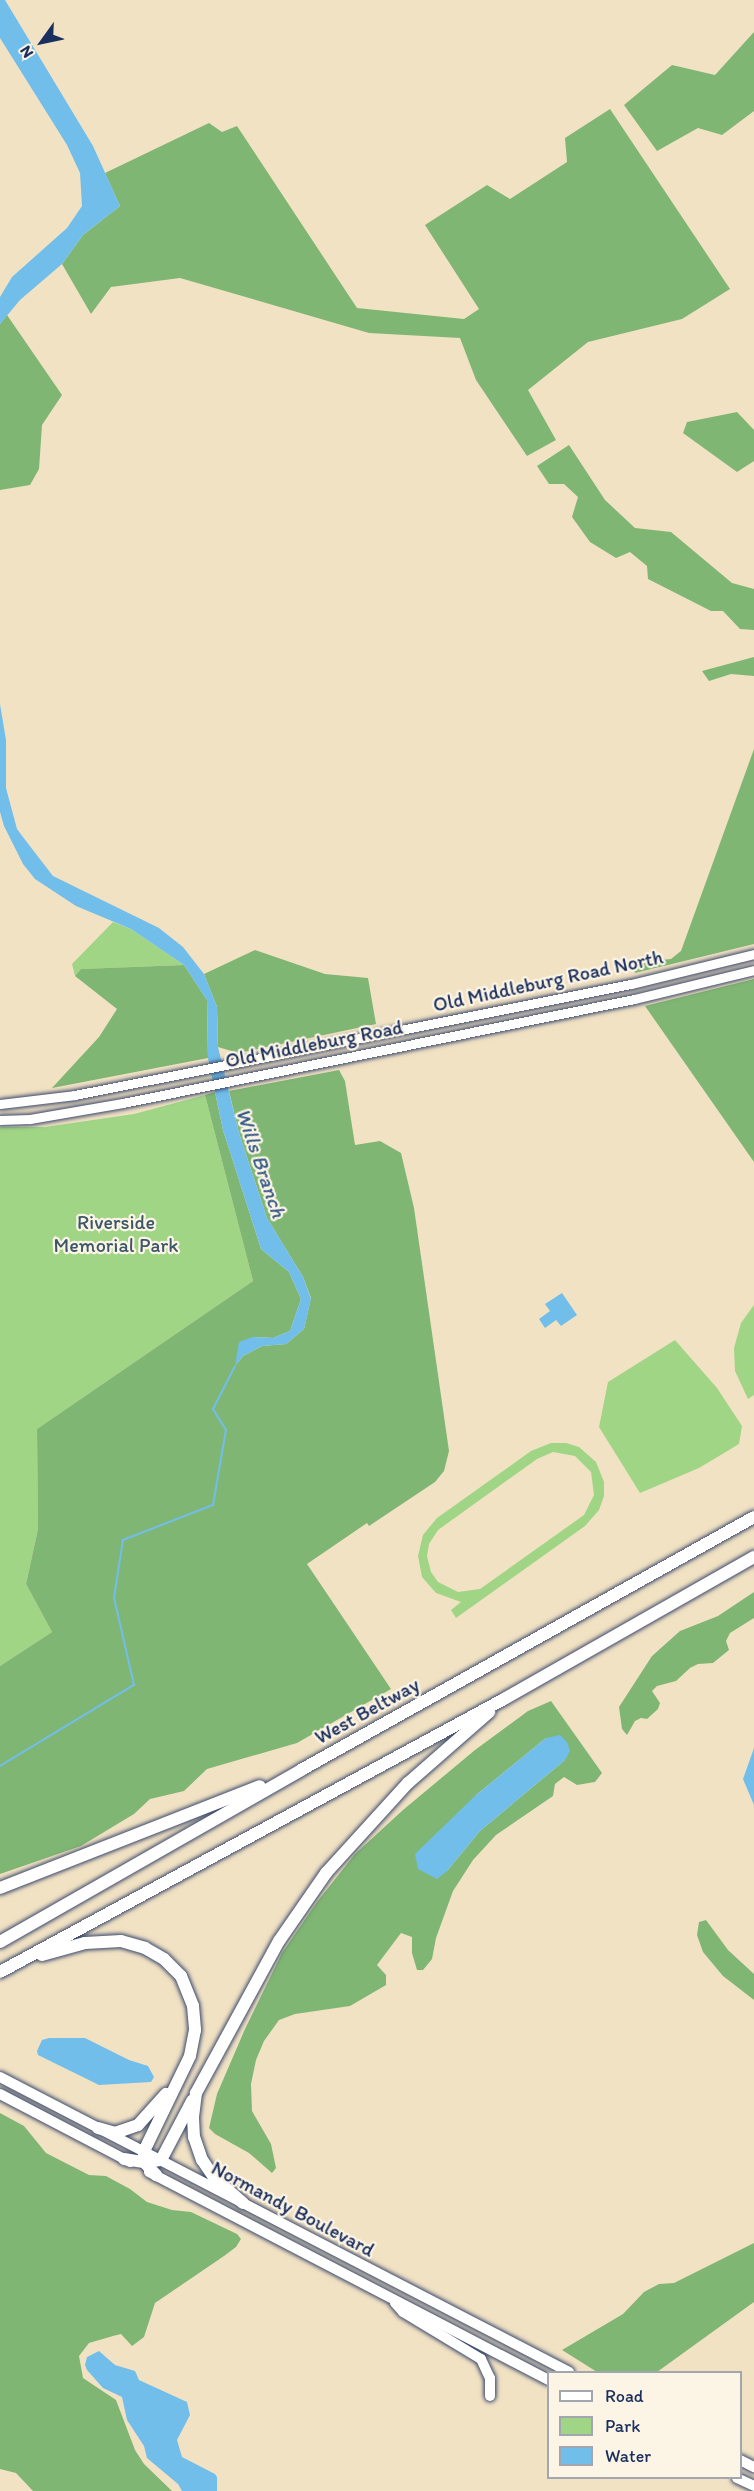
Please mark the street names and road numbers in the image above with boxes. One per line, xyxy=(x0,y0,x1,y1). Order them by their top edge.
street label: Old Middleburg Road North xyxy=(431,945,665,1017)
street label: Old Middleburg Road xyxy=(223,1015,405,1073)
street label: West Beltway xyxy=(311,1673,423,1749)
street label: Normandy Boulevard xyxy=(207,2156,379,2262)

